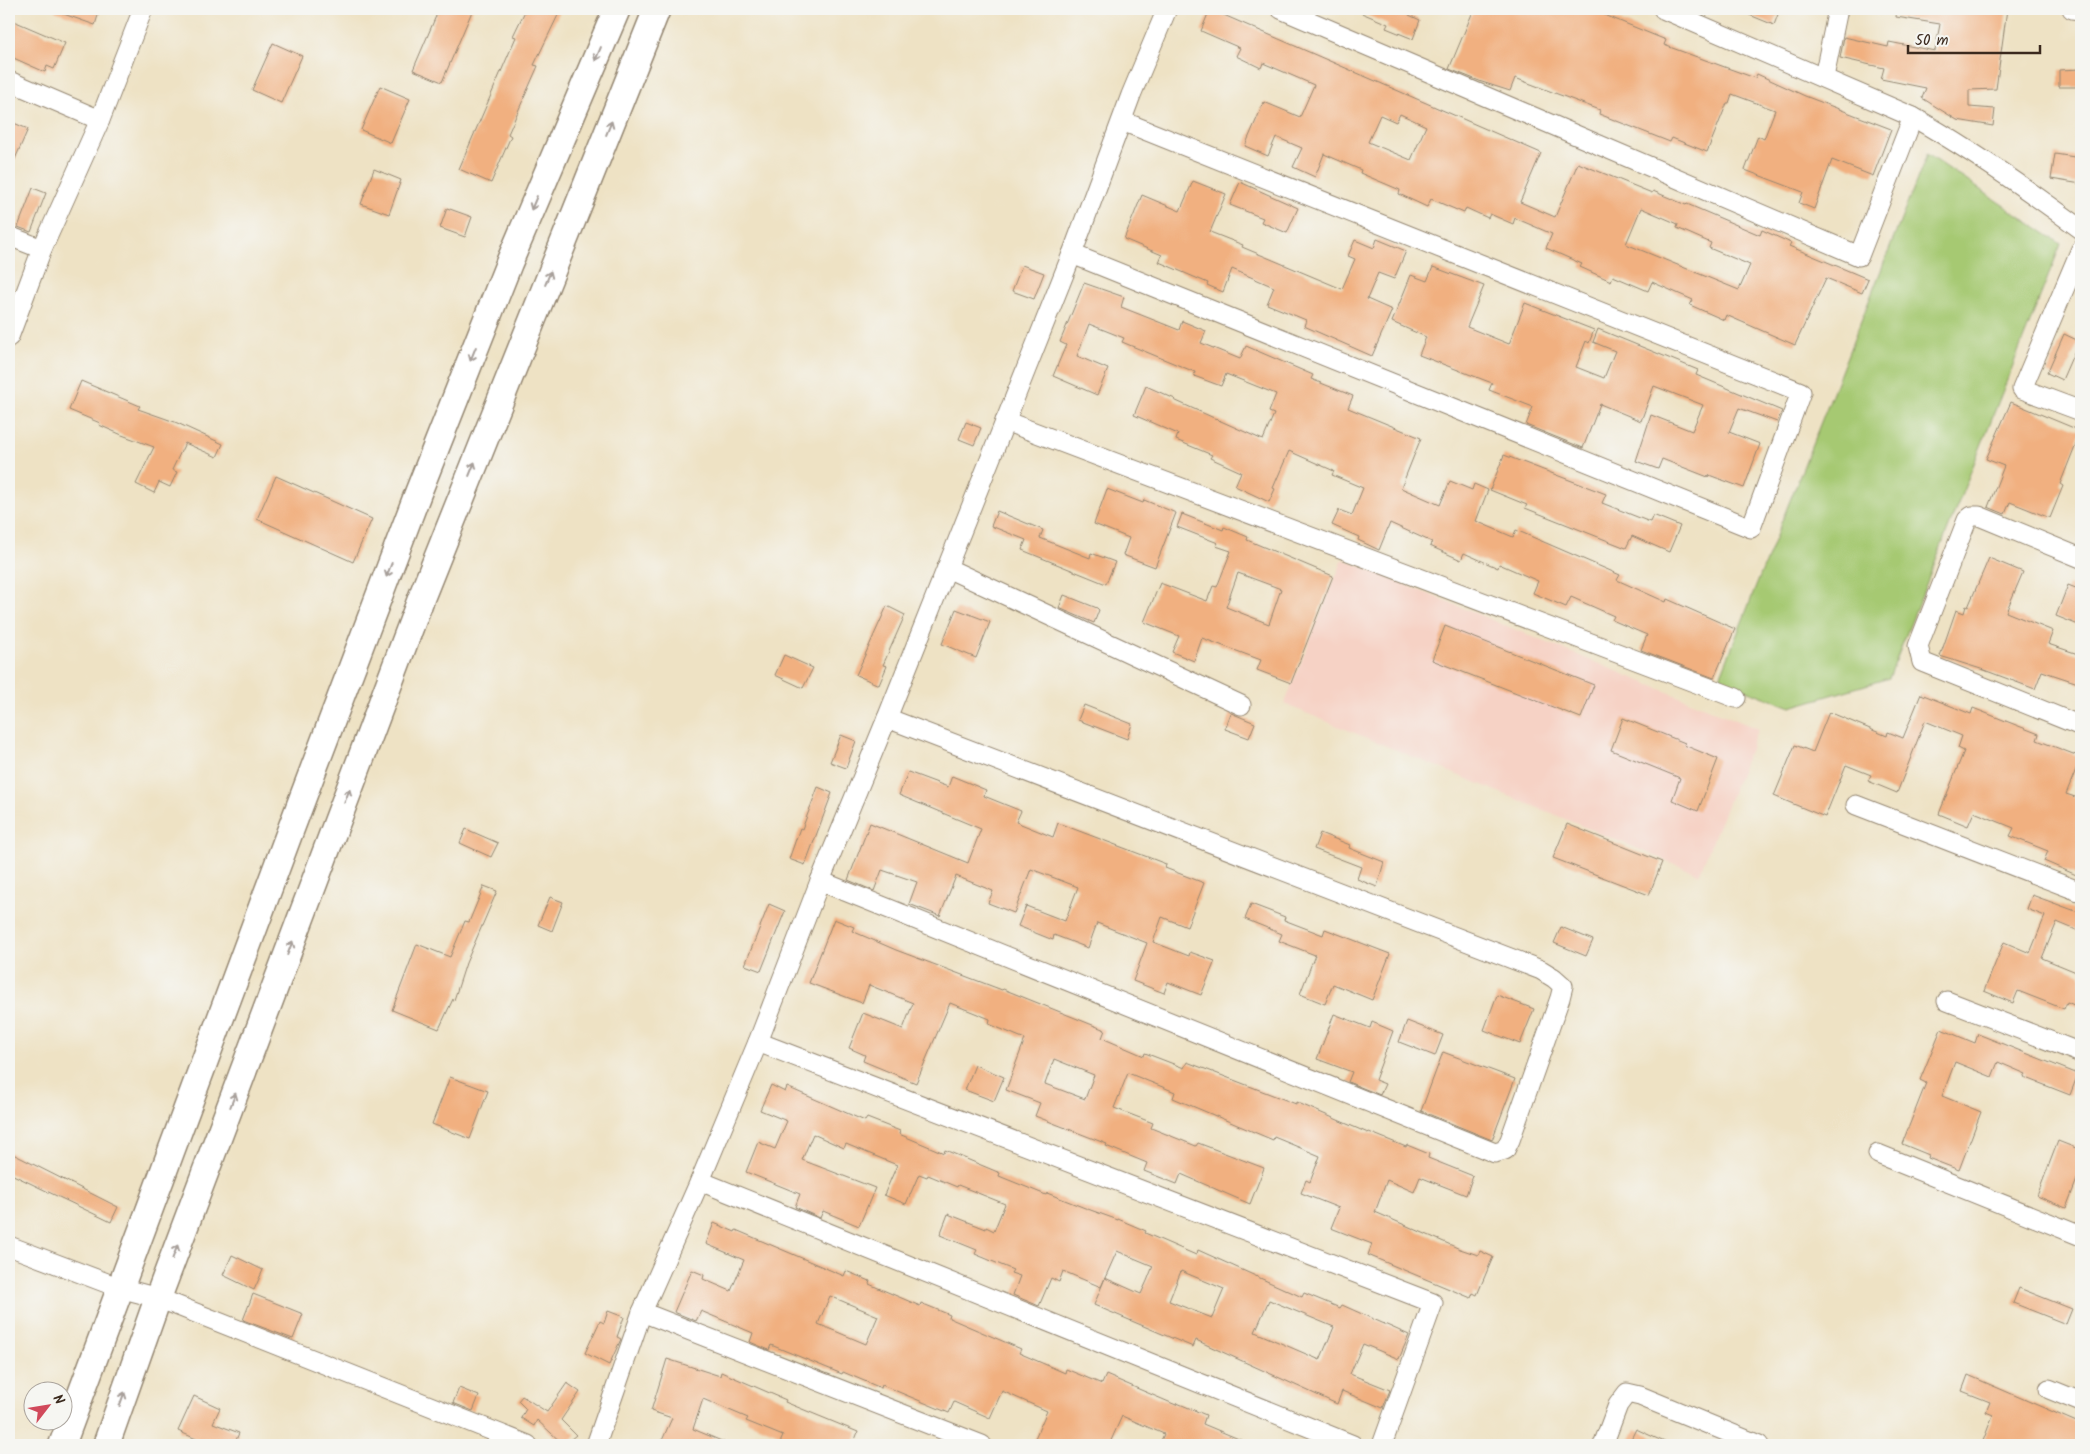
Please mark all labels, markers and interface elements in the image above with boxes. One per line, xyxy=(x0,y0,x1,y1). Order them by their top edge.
scale bar xyxy=(1908,22,2040,54)
text: 50 m xyxy=(1915,29,1949,53)
one-way arrow xyxy=(592,46,602,61)
one-way arrow xyxy=(605,121,614,136)
one-way arrow xyxy=(529,195,539,210)
one-way arrow xyxy=(544,271,553,286)
one-way arrow xyxy=(468,346,477,361)
one-way arrow xyxy=(468,462,477,477)
one-way arrow xyxy=(384,562,393,578)
one-way arrow xyxy=(343,789,352,804)
one-way arrow xyxy=(286,941,295,956)
one-way arrow xyxy=(228,1093,238,1108)
one-way arrow xyxy=(171,1245,181,1260)
north arrow xyxy=(22,1382,72,1432)
text: N xyxy=(47,1390,70,1409)
one-way arrow xyxy=(118,1392,127,1408)

